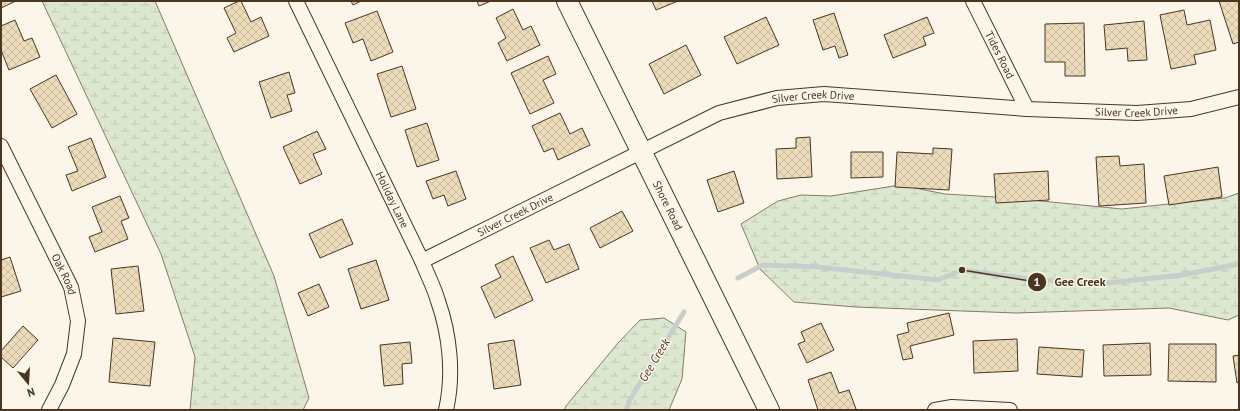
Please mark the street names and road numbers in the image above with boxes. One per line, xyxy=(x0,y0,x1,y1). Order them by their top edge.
street label: Tides Road xyxy=(982,29,1018,81)
street label: Silver Creek Drive xyxy=(770,87,855,106)
street label: Silver Creek Drive xyxy=(1095,103,1179,120)
street label: Holiday Lane xyxy=(373,169,412,231)
street label: Shore Road xyxy=(650,178,686,233)
street label: Silver Creek Drive xyxy=(475,190,556,239)
street label: Oak Road xyxy=(48,251,79,296)

